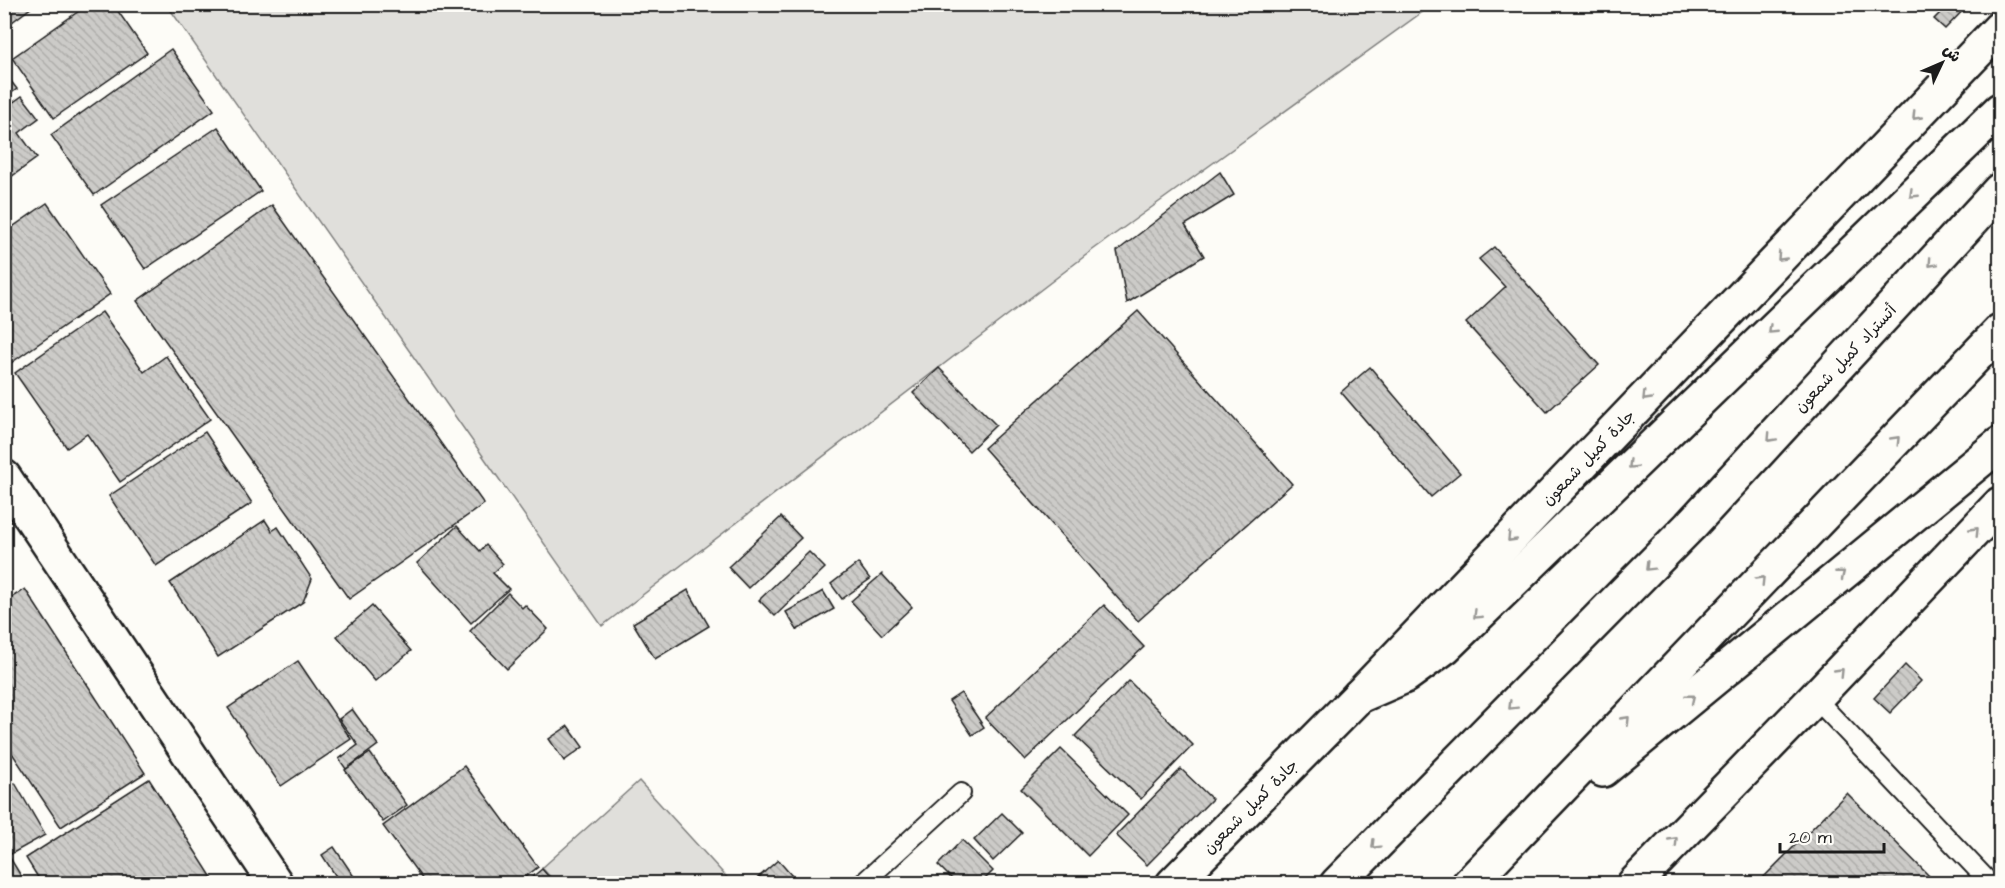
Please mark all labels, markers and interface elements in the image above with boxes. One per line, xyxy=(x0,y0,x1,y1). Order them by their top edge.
north arrow xyxy=(1912,33,1972,93)
text: ش xyxy=(1938,39,1966,67)
one-way arrow xyxy=(1913,109,1924,120)
one-way arrow xyxy=(1909,187,1920,198)
one-way arrow xyxy=(1778,249,1789,260)
one-way arrow xyxy=(1928,257,1939,267)
street label: أتستراد كميل شمعون xyxy=(1790,300,1902,418)
one-way arrow xyxy=(1769,322,1780,333)
one-way arrow xyxy=(1642,391,1653,401)
street label: جادة كميل شمعون xyxy=(1537,405,1640,511)
one-way arrow xyxy=(1767,431,1778,441)
one-way arrow xyxy=(1889,436,1900,447)
one-way arrow xyxy=(1629,458,1640,469)
one-way arrow xyxy=(1968,528,1979,538)
one-way arrow xyxy=(1507,531,1518,541)
one-way arrow xyxy=(1645,561,1656,571)
one-way arrow xyxy=(1834,571,1845,582)
one-way arrow xyxy=(1754,577,1765,587)
one-way arrow xyxy=(1474,608,1485,619)
one-way arrow xyxy=(1833,669,1844,679)
one-way arrow xyxy=(1684,694,1695,705)
one-way arrow xyxy=(1508,699,1519,709)
one-way arrow xyxy=(1619,717,1630,727)
street label: جادة كميل شمعون xyxy=(1199,755,1303,859)
scale bar xyxy=(1780,816,1884,854)
text: 20 m xyxy=(1789,825,1832,850)
one-way arrow xyxy=(1371,838,1382,848)
one-way arrow xyxy=(1667,838,1678,848)

